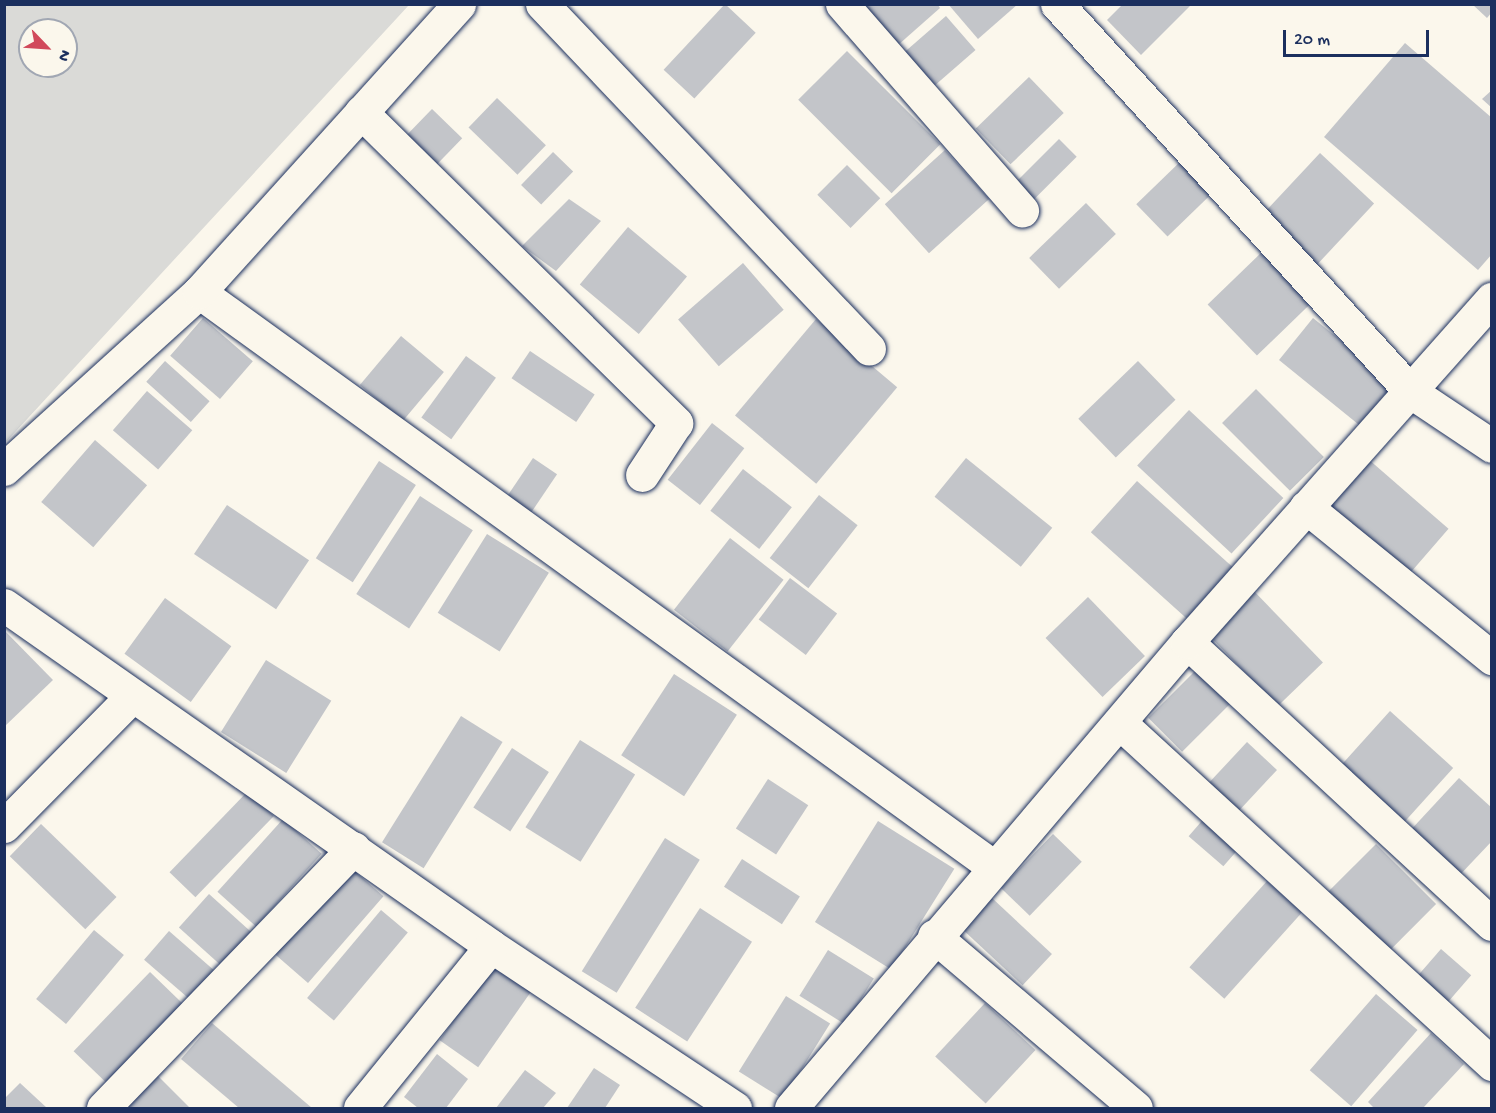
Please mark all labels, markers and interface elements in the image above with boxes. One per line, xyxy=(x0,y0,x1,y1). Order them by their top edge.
north arrow xyxy=(18,18,78,78)
scale bar xyxy=(1286,18,1432,56)
text: 20 m xyxy=(1294,30,1330,51)
text: N xyxy=(52,46,74,64)

